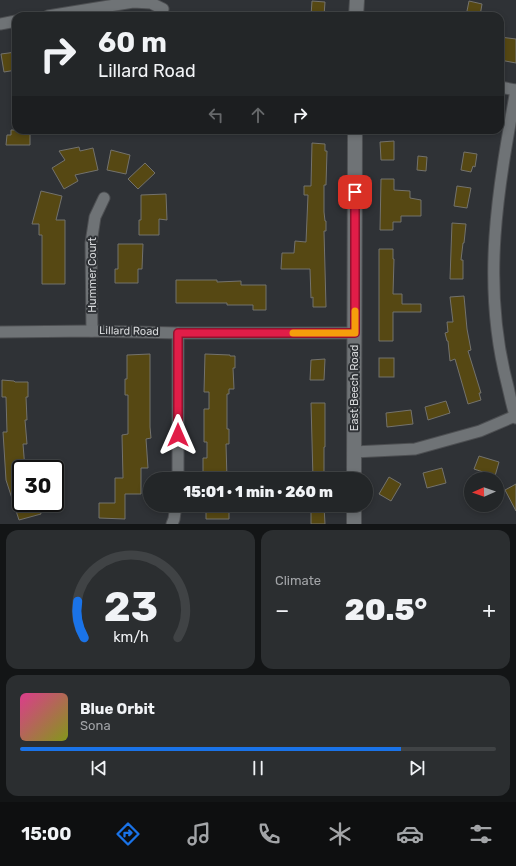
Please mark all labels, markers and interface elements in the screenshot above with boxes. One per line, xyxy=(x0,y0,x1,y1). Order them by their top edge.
text: 60 m xyxy=(98,26,167,59)
icon: right xyxy=(32,28,84,80)
text: Lillard Road xyxy=(98,60,196,82)
icon: left xyxy=(205,104,227,126)
icon: ahead xyxy=(247,104,269,126)
icon: right xyxy=(289,104,311,126)
pin xyxy=(338,175,372,209)
icon: arrive xyxy=(344,181,366,203)
street label: Hummer Court xyxy=(86,237,99,313)
street label: Lillard Road xyxy=(99,324,159,338)
street label: East Beech Road xyxy=(348,345,361,431)
position arrow xyxy=(157,414,199,456)
speed limit sign: 30 xyxy=(12,460,64,512)
north arrow xyxy=(464,472,504,512)
map controls xyxy=(464,472,504,512)
text: 15:01 · 1 min · 260 m xyxy=(183,483,333,501)
text: Climate xyxy=(275,573,321,588)
text: 23 xyxy=(103,581,158,630)
text: 20.5° xyxy=(344,592,427,628)
text: − xyxy=(275,597,289,624)
text: + xyxy=(482,597,496,624)
text: km/h xyxy=(113,628,148,645)
text: Blue Orbit xyxy=(80,700,155,718)
text: Sona xyxy=(80,718,111,733)
icon: previous xyxy=(88,757,110,779)
icon: pause xyxy=(247,757,269,779)
icon: next xyxy=(406,757,428,779)
icon: directions xyxy=(114,820,142,848)
icon: music xyxy=(185,820,213,848)
icon: phone xyxy=(255,820,283,848)
icon: climate xyxy=(326,820,354,848)
icon: car xyxy=(396,820,424,848)
icon: filters xyxy=(467,820,495,848)
text: 15:00 xyxy=(21,823,72,845)

